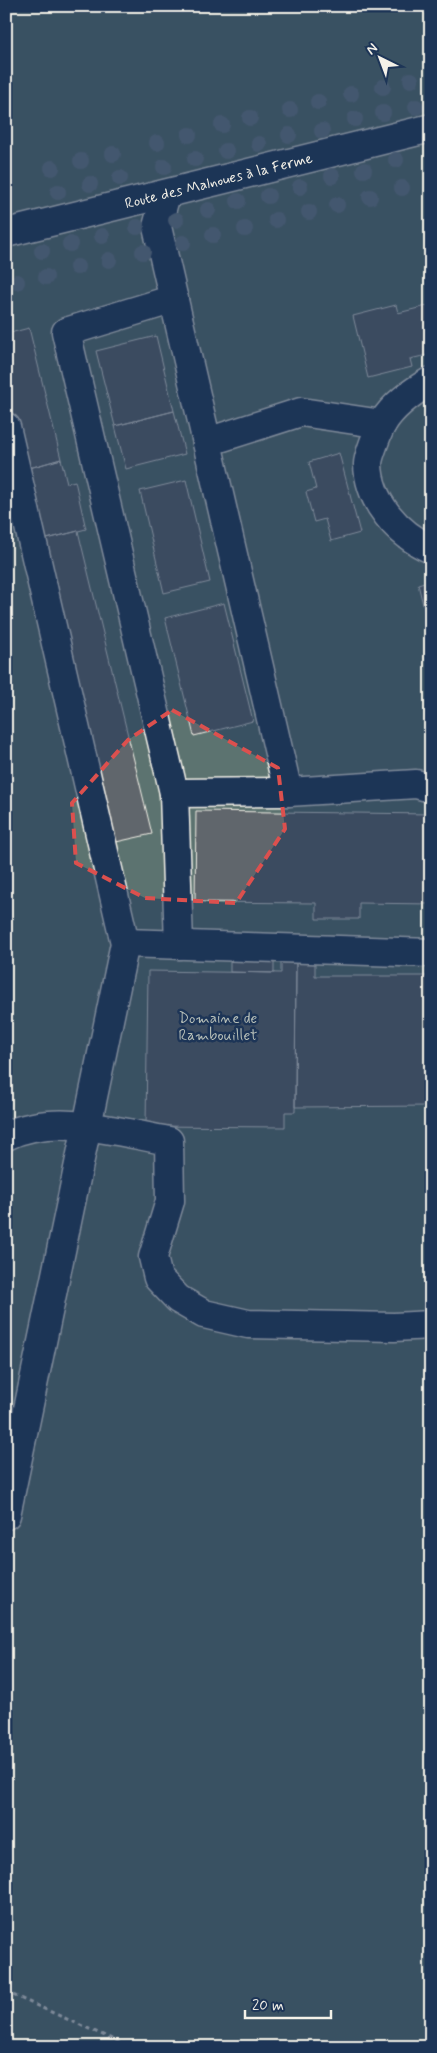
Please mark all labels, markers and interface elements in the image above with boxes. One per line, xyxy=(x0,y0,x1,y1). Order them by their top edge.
north arrow xyxy=(354,32,404,82)
text: N xyxy=(362,39,381,59)
street label: Route des Malnoues à la Ferme xyxy=(123,149,315,214)
park label: Domaine de Rambouillet xyxy=(179,1009,258,1046)
scale bar xyxy=(245,1988,331,2020)
text: 20 m xyxy=(252,1996,284,2016)

